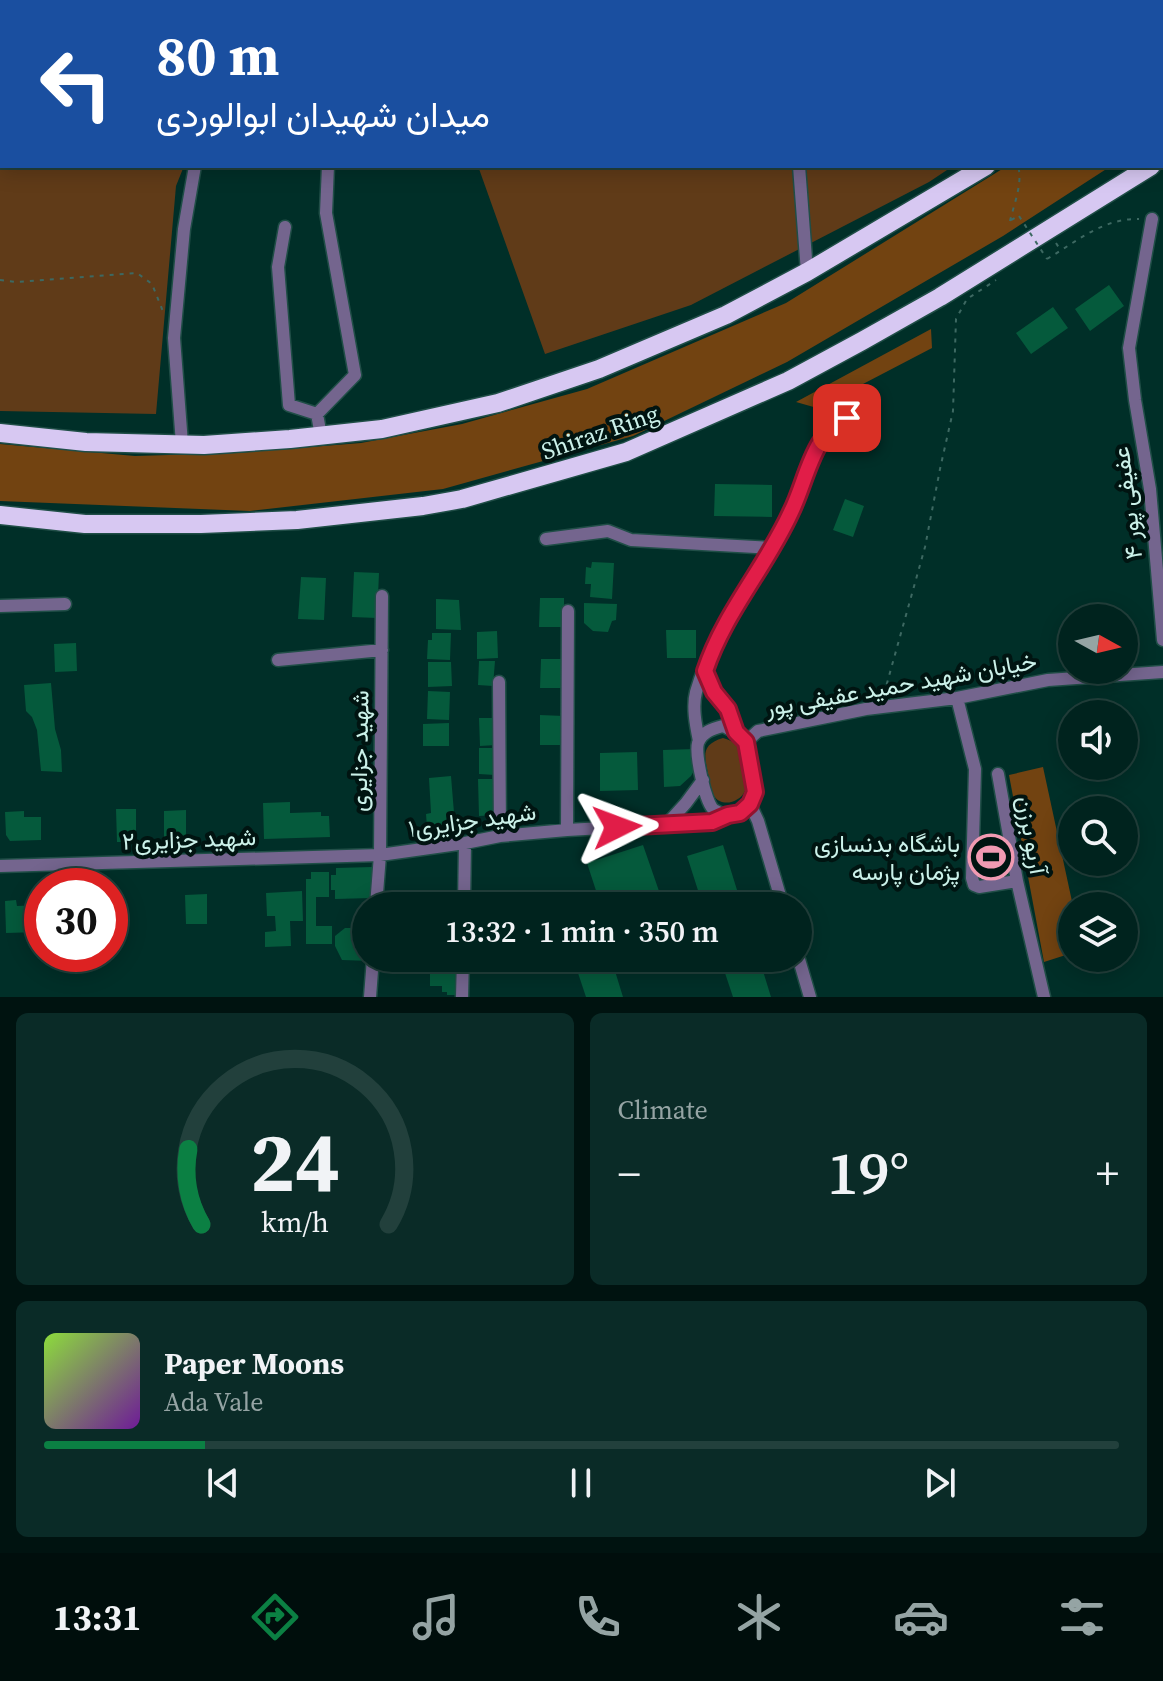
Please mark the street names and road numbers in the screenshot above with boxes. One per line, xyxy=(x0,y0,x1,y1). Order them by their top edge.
street label: Shiraz Ring xyxy=(537,397,663,467)
street label: عفیفی پور ۴ xyxy=(1104,445,1150,561)
street label: خیابان شهید حمید عفیفی پور xyxy=(762,644,1039,724)
street label: شهید جزایری xyxy=(341,690,377,812)
street label: آریو برزن xyxy=(1009,793,1055,879)
street label: شهید جزایری۱ xyxy=(406,795,538,845)
street label: شهید جزایری۲ xyxy=(121,820,257,858)

